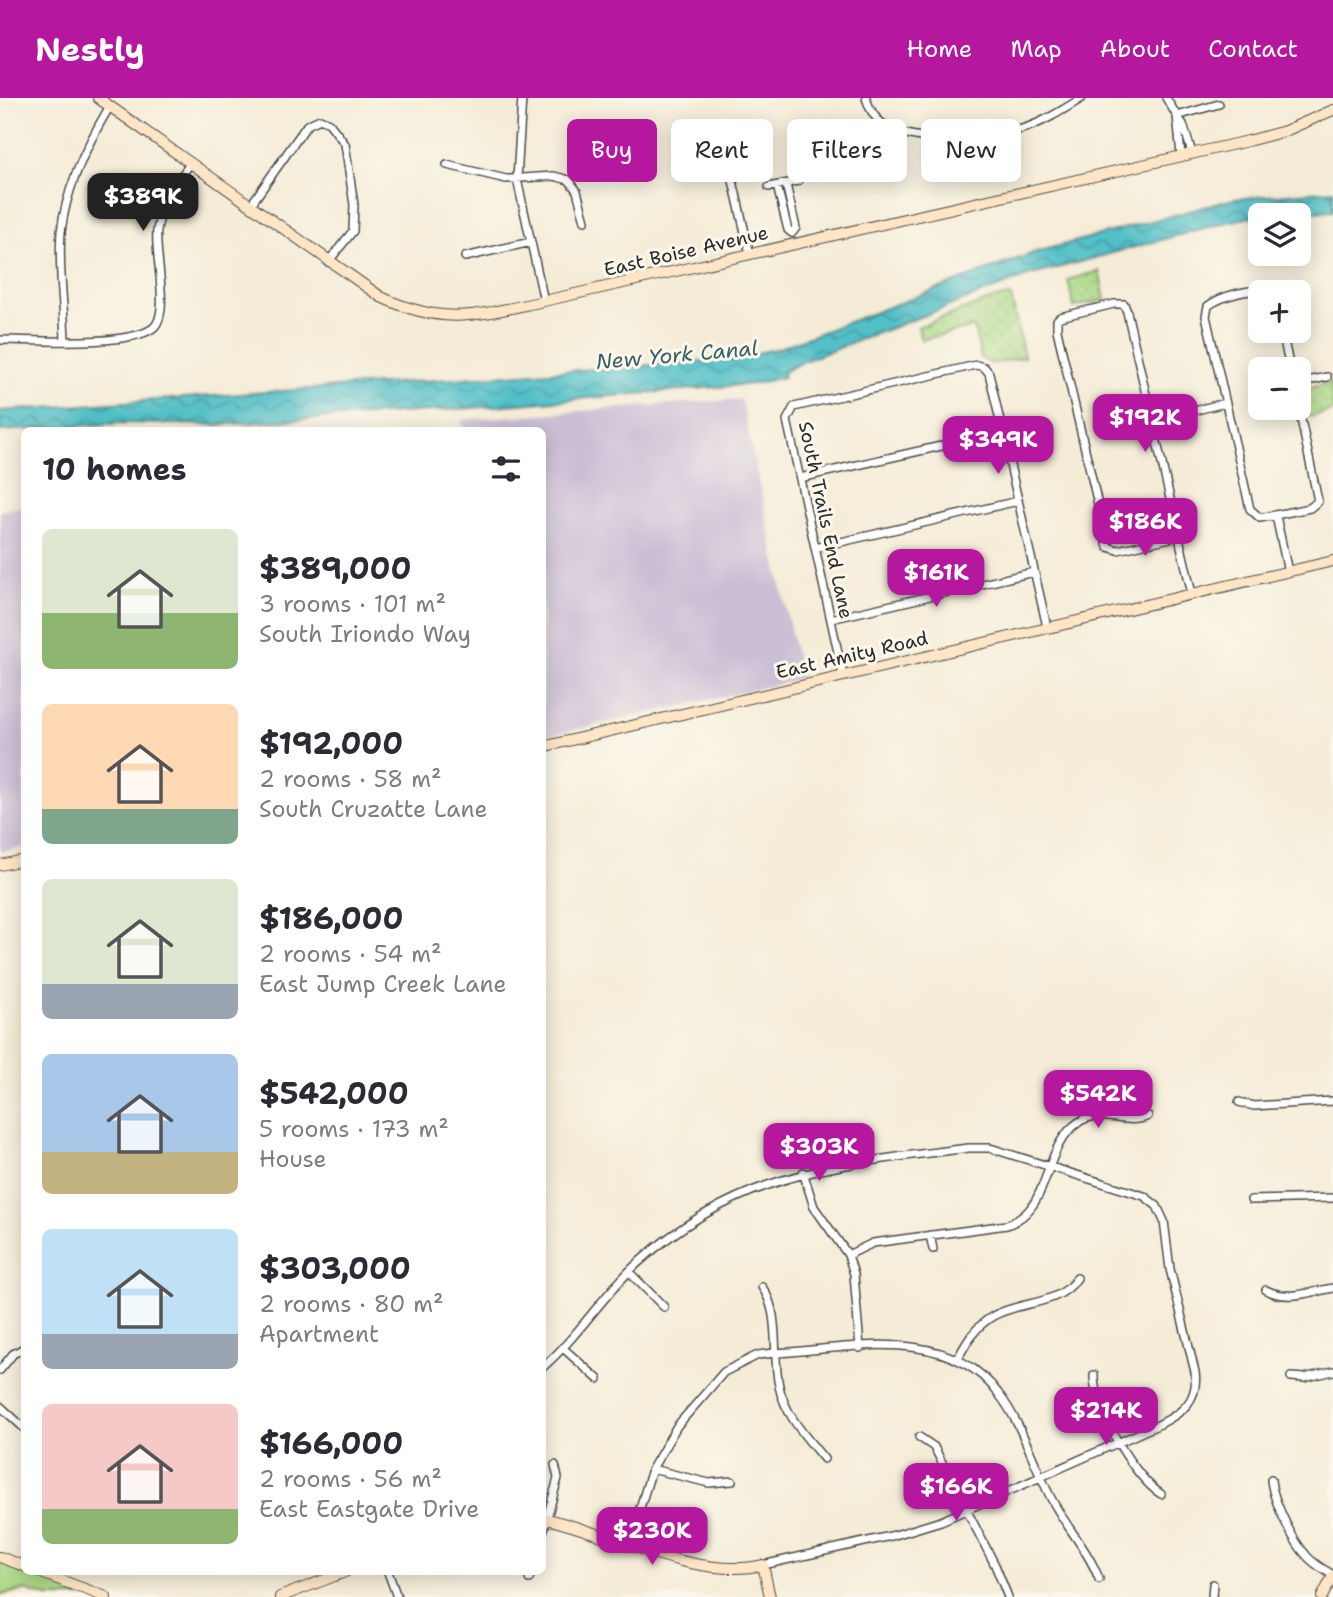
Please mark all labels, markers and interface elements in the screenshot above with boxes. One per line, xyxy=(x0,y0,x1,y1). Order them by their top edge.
text: Nestly xyxy=(35,27,145,72)
text: Home xyxy=(906,33,972,65)
text: Map xyxy=(1010,33,1062,65)
text: About xyxy=(1100,33,1170,65)
text: Contact xyxy=(1208,33,1298,65)
chip: Buy xyxy=(567,119,657,182)
chip: Rent xyxy=(671,119,773,182)
chip: Filters xyxy=(787,119,907,182)
chip: New xyxy=(921,119,1021,182)
pin: $389K xyxy=(94,174,192,233)
text: $389K xyxy=(103,181,183,211)
map controls xyxy=(1248,203,1311,420)
button: layers xyxy=(1248,203,1311,266)
street label: East Boise Avenue xyxy=(601,220,771,282)
button: + xyxy=(1248,280,1311,343)
water label: New York Canal xyxy=(595,334,759,376)
button: − xyxy=(1248,357,1311,420)
pin: $192K xyxy=(1096,394,1194,454)
text: $192K xyxy=(1109,402,1181,432)
pin: $349K xyxy=(949,416,1047,476)
street label: South Trails End Lane xyxy=(793,419,859,621)
text: $349K xyxy=(959,424,1037,454)
text: 10 homes xyxy=(42,449,187,490)
icon: filters xyxy=(487,450,525,488)
pin: $186K xyxy=(1096,498,1194,558)
text: $186K xyxy=(1108,506,1182,536)
text: $389,000 xyxy=(259,548,412,589)
pin: $161K xyxy=(887,550,985,609)
icon: home xyxy=(98,557,182,641)
text: $161K xyxy=(903,557,969,587)
text: 3 rooms · 101 m² xyxy=(259,589,446,619)
text: South Iriondo Way xyxy=(259,619,471,649)
street label: East Amity Road xyxy=(774,625,930,685)
text: $192,000 xyxy=(259,723,403,764)
icon: home xyxy=(98,732,182,816)
text: 2 rooms · 58 m² xyxy=(259,764,442,794)
text: South Cruzatte Lane xyxy=(259,794,487,824)
text: $186,000 xyxy=(259,898,404,939)
icon: home xyxy=(98,907,182,991)
text: 2 rooms · 54 m² xyxy=(259,939,442,969)
text: East Jump Creek Lane xyxy=(259,969,507,999)
pin: $542K xyxy=(1049,1070,1147,1130)
text: $542,000 xyxy=(259,1073,409,1114)
text: $542K xyxy=(1060,1078,1136,1108)
icon: home xyxy=(98,1082,182,1166)
text: 5 rooms · 173 m² xyxy=(259,1114,449,1144)
pin: $303K xyxy=(770,1124,868,1183)
text: $303K xyxy=(780,1131,858,1161)
text: House xyxy=(259,1144,327,1174)
text: $303,000 xyxy=(259,1248,411,1289)
icon: home xyxy=(98,1257,182,1341)
text: 2 rooms · 80 m² xyxy=(259,1289,444,1319)
text: Apartment xyxy=(259,1319,379,1349)
pin: $214K xyxy=(1057,1388,1155,1447)
text: $214K xyxy=(1070,1395,1142,1425)
text: $166,000 xyxy=(259,1423,403,1464)
icon: home xyxy=(98,1432,182,1516)
text: 2 rooms · 56 m² xyxy=(259,1464,442,1494)
pin: $166K xyxy=(907,1464,1005,1523)
text: $166K xyxy=(920,1471,993,1501)
text: East Eastgate Drive xyxy=(259,1494,479,1524)
pin: $230K xyxy=(603,1508,701,1567)
text: $230K xyxy=(613,1515,691,1545)

